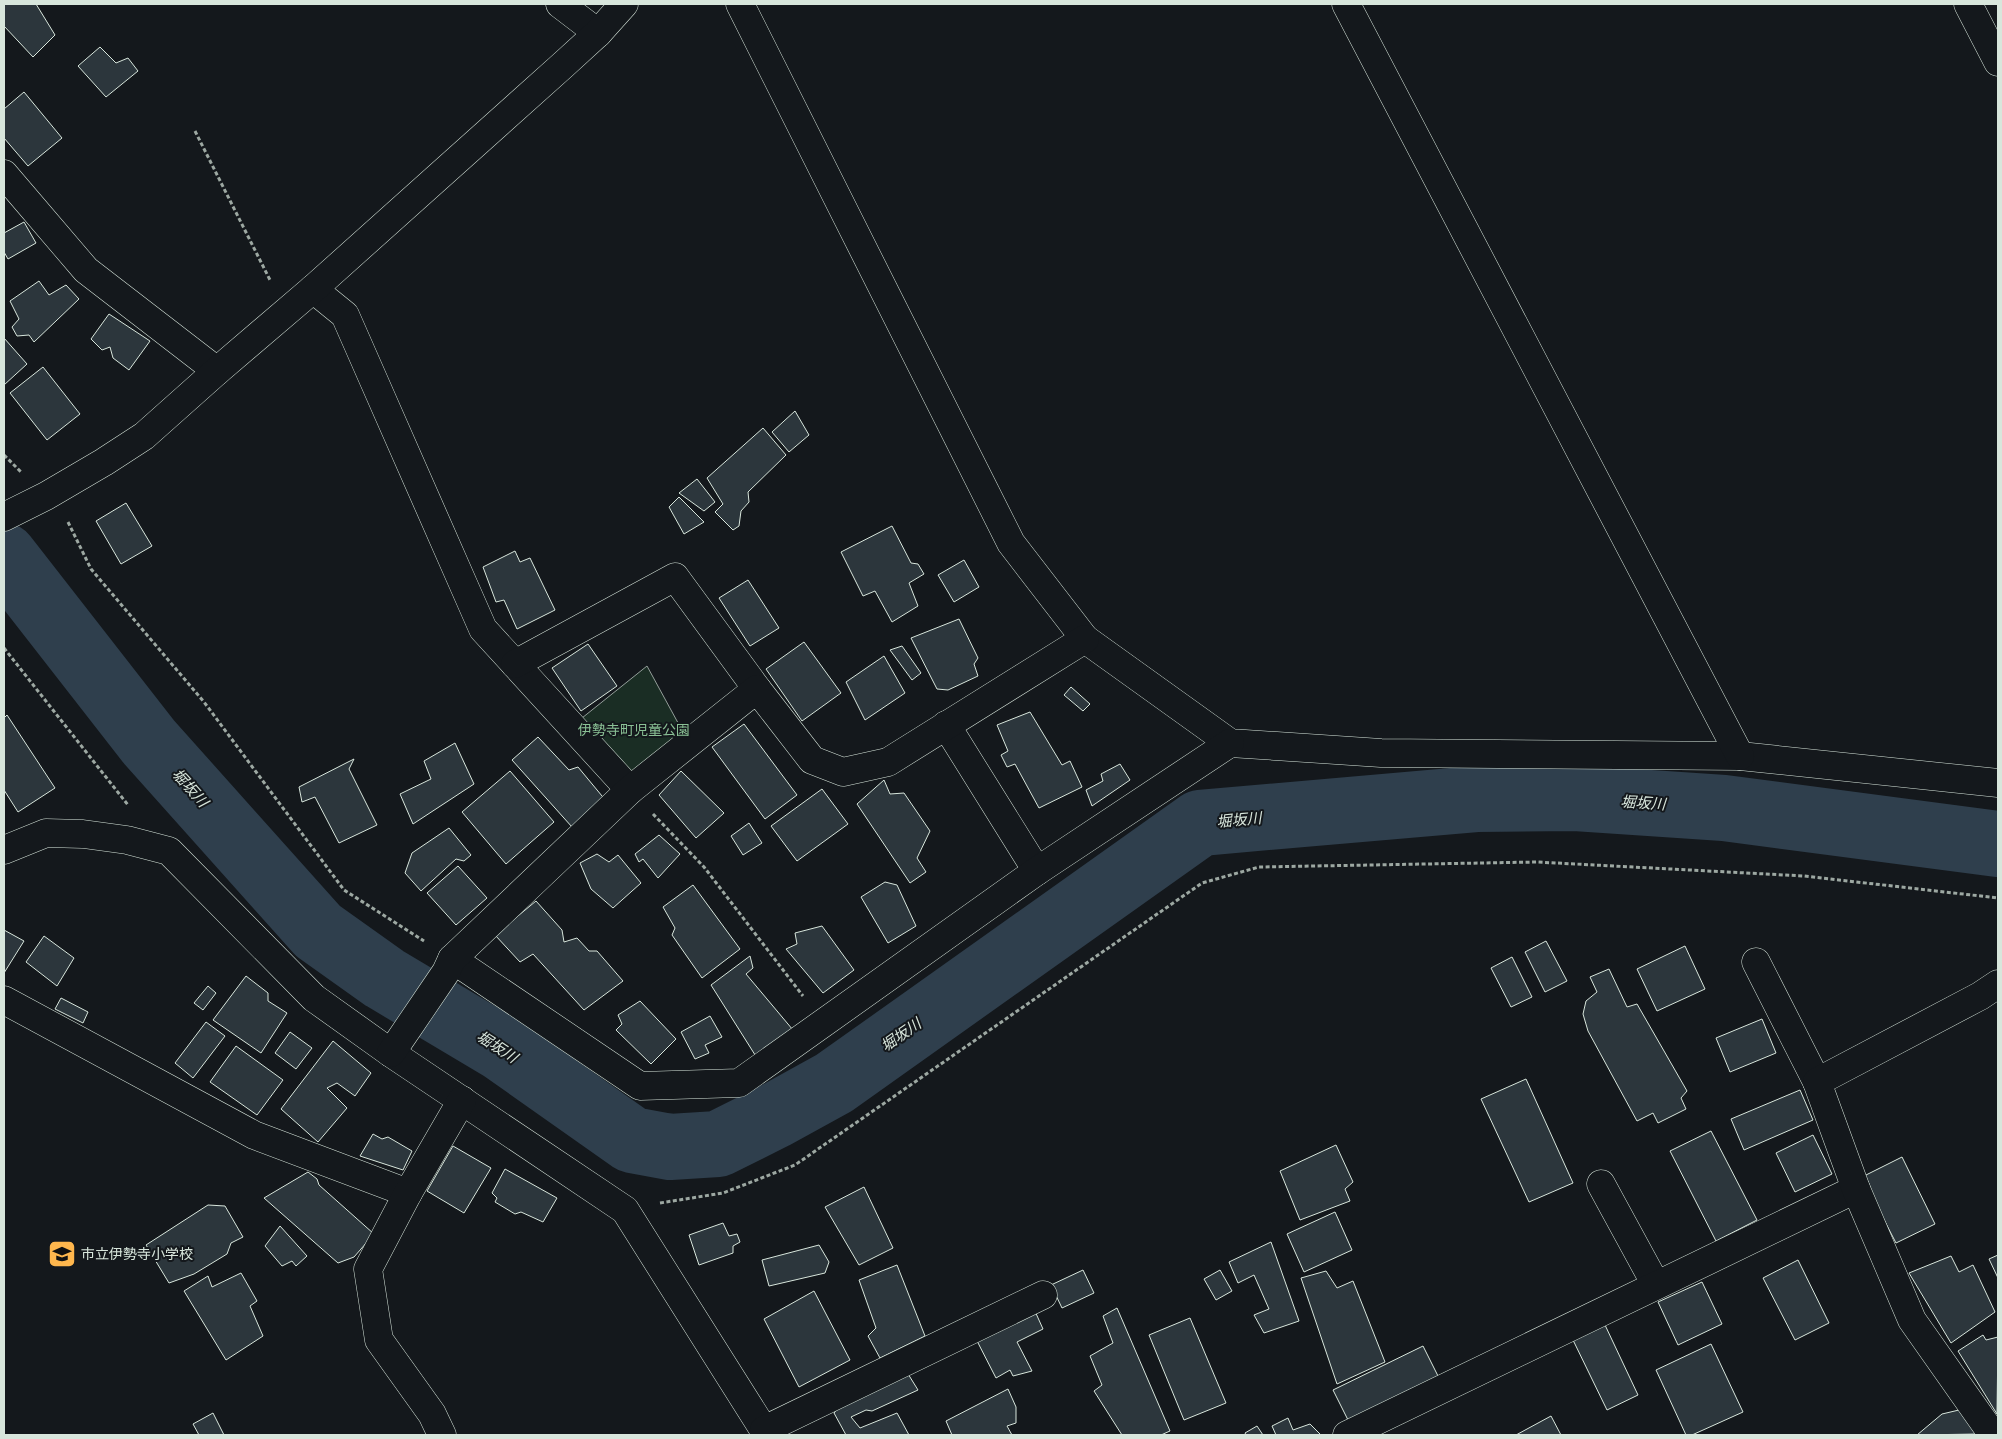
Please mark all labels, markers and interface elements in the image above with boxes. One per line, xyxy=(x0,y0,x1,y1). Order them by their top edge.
park label: 伊勢寺町児童公園 xyxy=(578,722,690,738)
water label: 堀坂川 xyxy=(168,765,213,812)
water label: 堀坂川 xyxy=(1620,792,1668,814)
water label: 堀坂川 xyxy=(1216,809,1264,831)
water label: 堀坂川 xyxy=(877,1014,926,1055)
water label: 堀坂川 xyxy=(473,1027,522,1068)
school or university icon: 市立伊勢寺小学校 xyxy=(47,1239,77,1269)
place label: 市立伊勢寺小学校 xyxy=(81,1246,193,1262)

